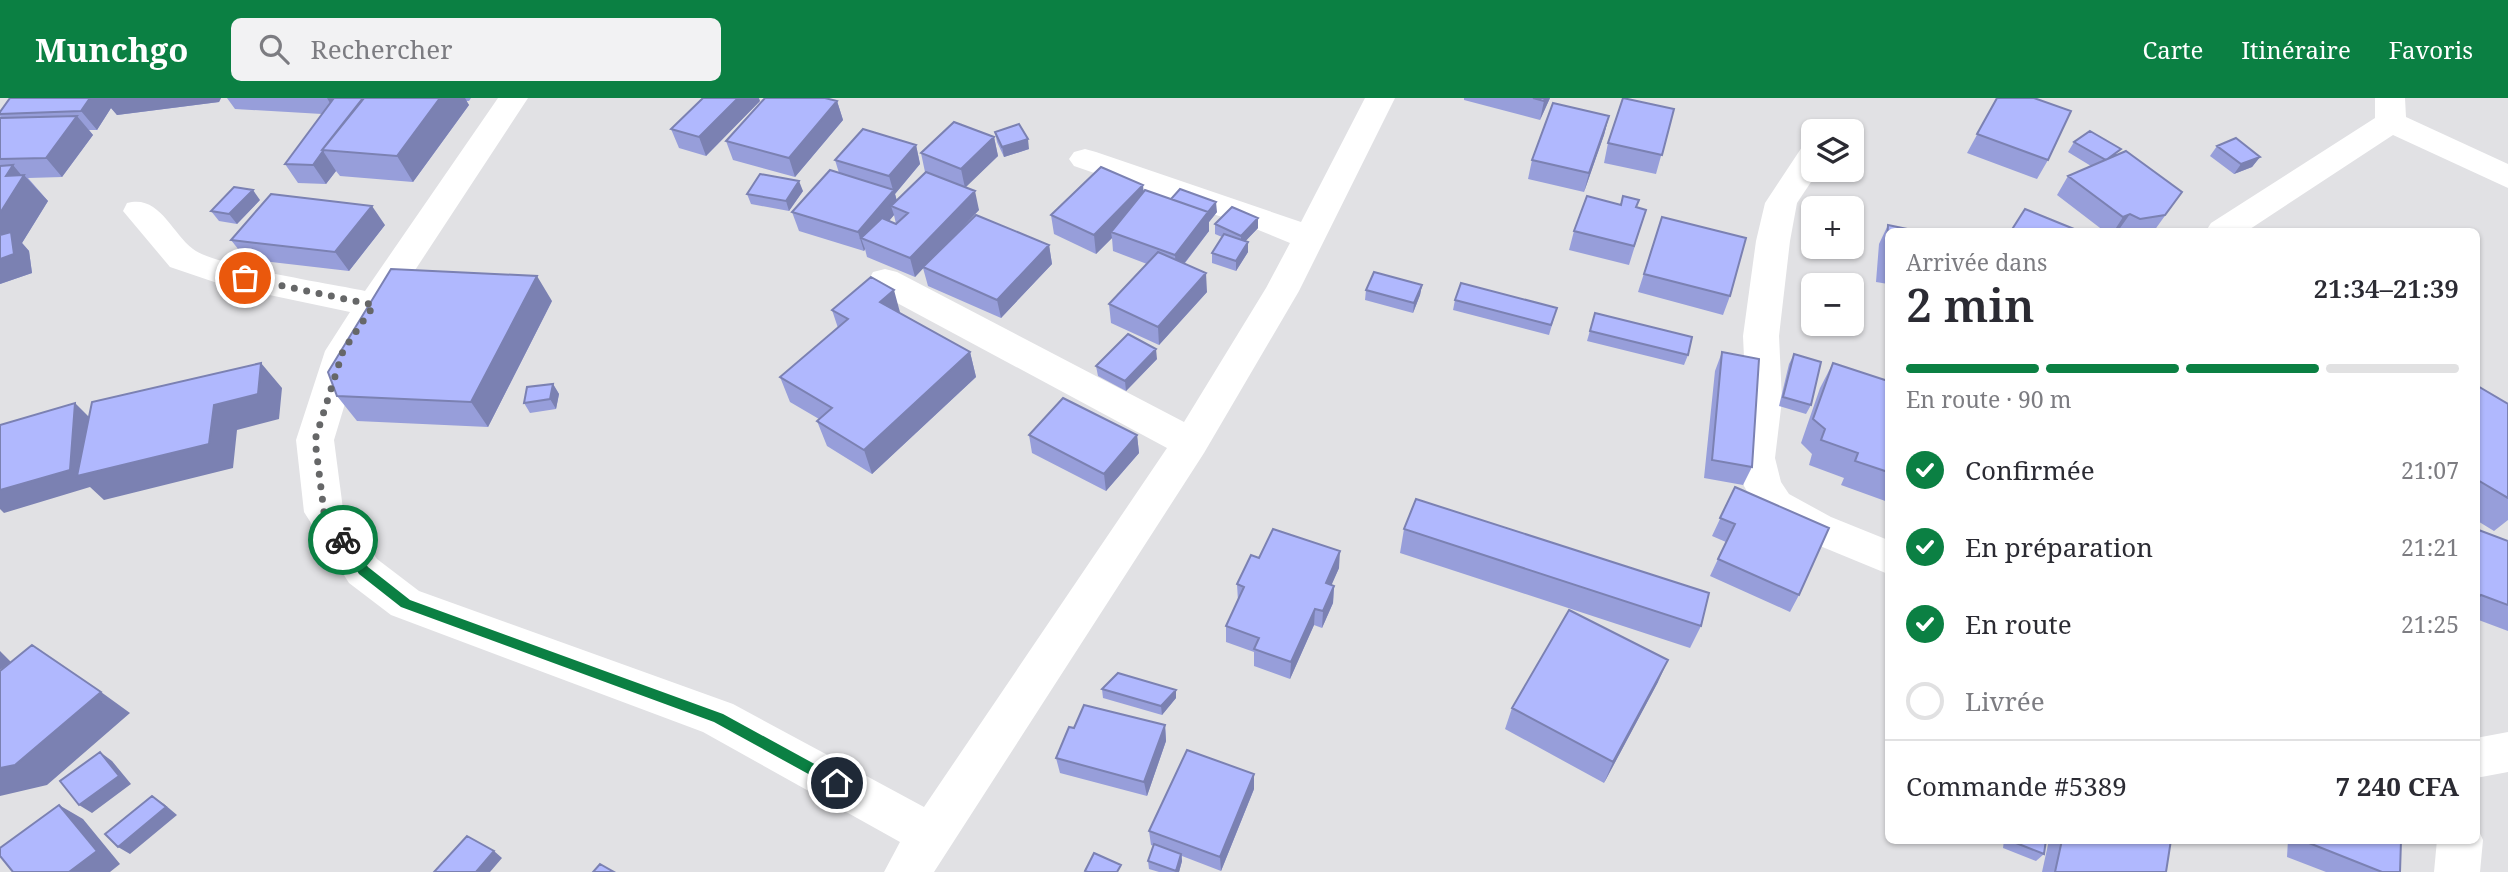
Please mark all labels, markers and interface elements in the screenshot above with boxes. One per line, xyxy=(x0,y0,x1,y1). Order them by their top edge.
search box xyxy=(231,18,721,81)
text: Munchgo xyxy=(35,27,189,72)
icon: search xyxy=(255,30,293,68)
text: Rechercher xyxy=(311,31,452,67)
text: Carte xyxy=(2142,33,2203,66)
text: Itinéraire xyxy=(2241,33,2351,66)
text: Favoris xyxy=(2389,33,2473,66)
map controls xyxy=(1801,119,1864,336)
button: layers xyxy=(1801,119,1864,182)
button: + xyxy=(1801,196,1864,259)
text: Arrivée dans xyxy=(1906,246,2047,278)
pin xyxy=(215,248,275,308)
icon: bag xyxy=(226,259,264,297)
text: 21:34–21:39 xyxy=(2313,270,2459,306)
button: − xyxy=(1801,273,1864,336)
text: 2 min xyxy=(1906,273,2034,335)
text: En route · 90 m xyxy=(1906,383,2071,415)
icon: check xyxy=(1906,451,1944,489)
text: Confirmée xyxy=(1965,452,2095,488)
text: 21:07 xyxy=(2401,454,2459,486)
courier xyxy=(308,505,378,575)
icon: bike xyxy=(324,521,362,559)
icon: check xyxy=(1906,528,1944,566)
text: En préparation xyxy=(1965,529,2153,565)
text: 21:21 xyxy=(2401,531,2459,563)
icon: check xyxy=(1906,605,1944,643)
text: En route xyxy=(1965,606,2072,642)
text: 21:25 xyxy=(2401,608,2459,640)
text: Livrée xyxy=(1965,683,2045,719)
pin xyxy=(807,753,867,813)
icon: home xyxy=(818,764,856,802)
text: Commande #5389 xyxy=(1906,768,2127,804)
text: 7 240 CFA xyxy=(2335,768,2459,804)

